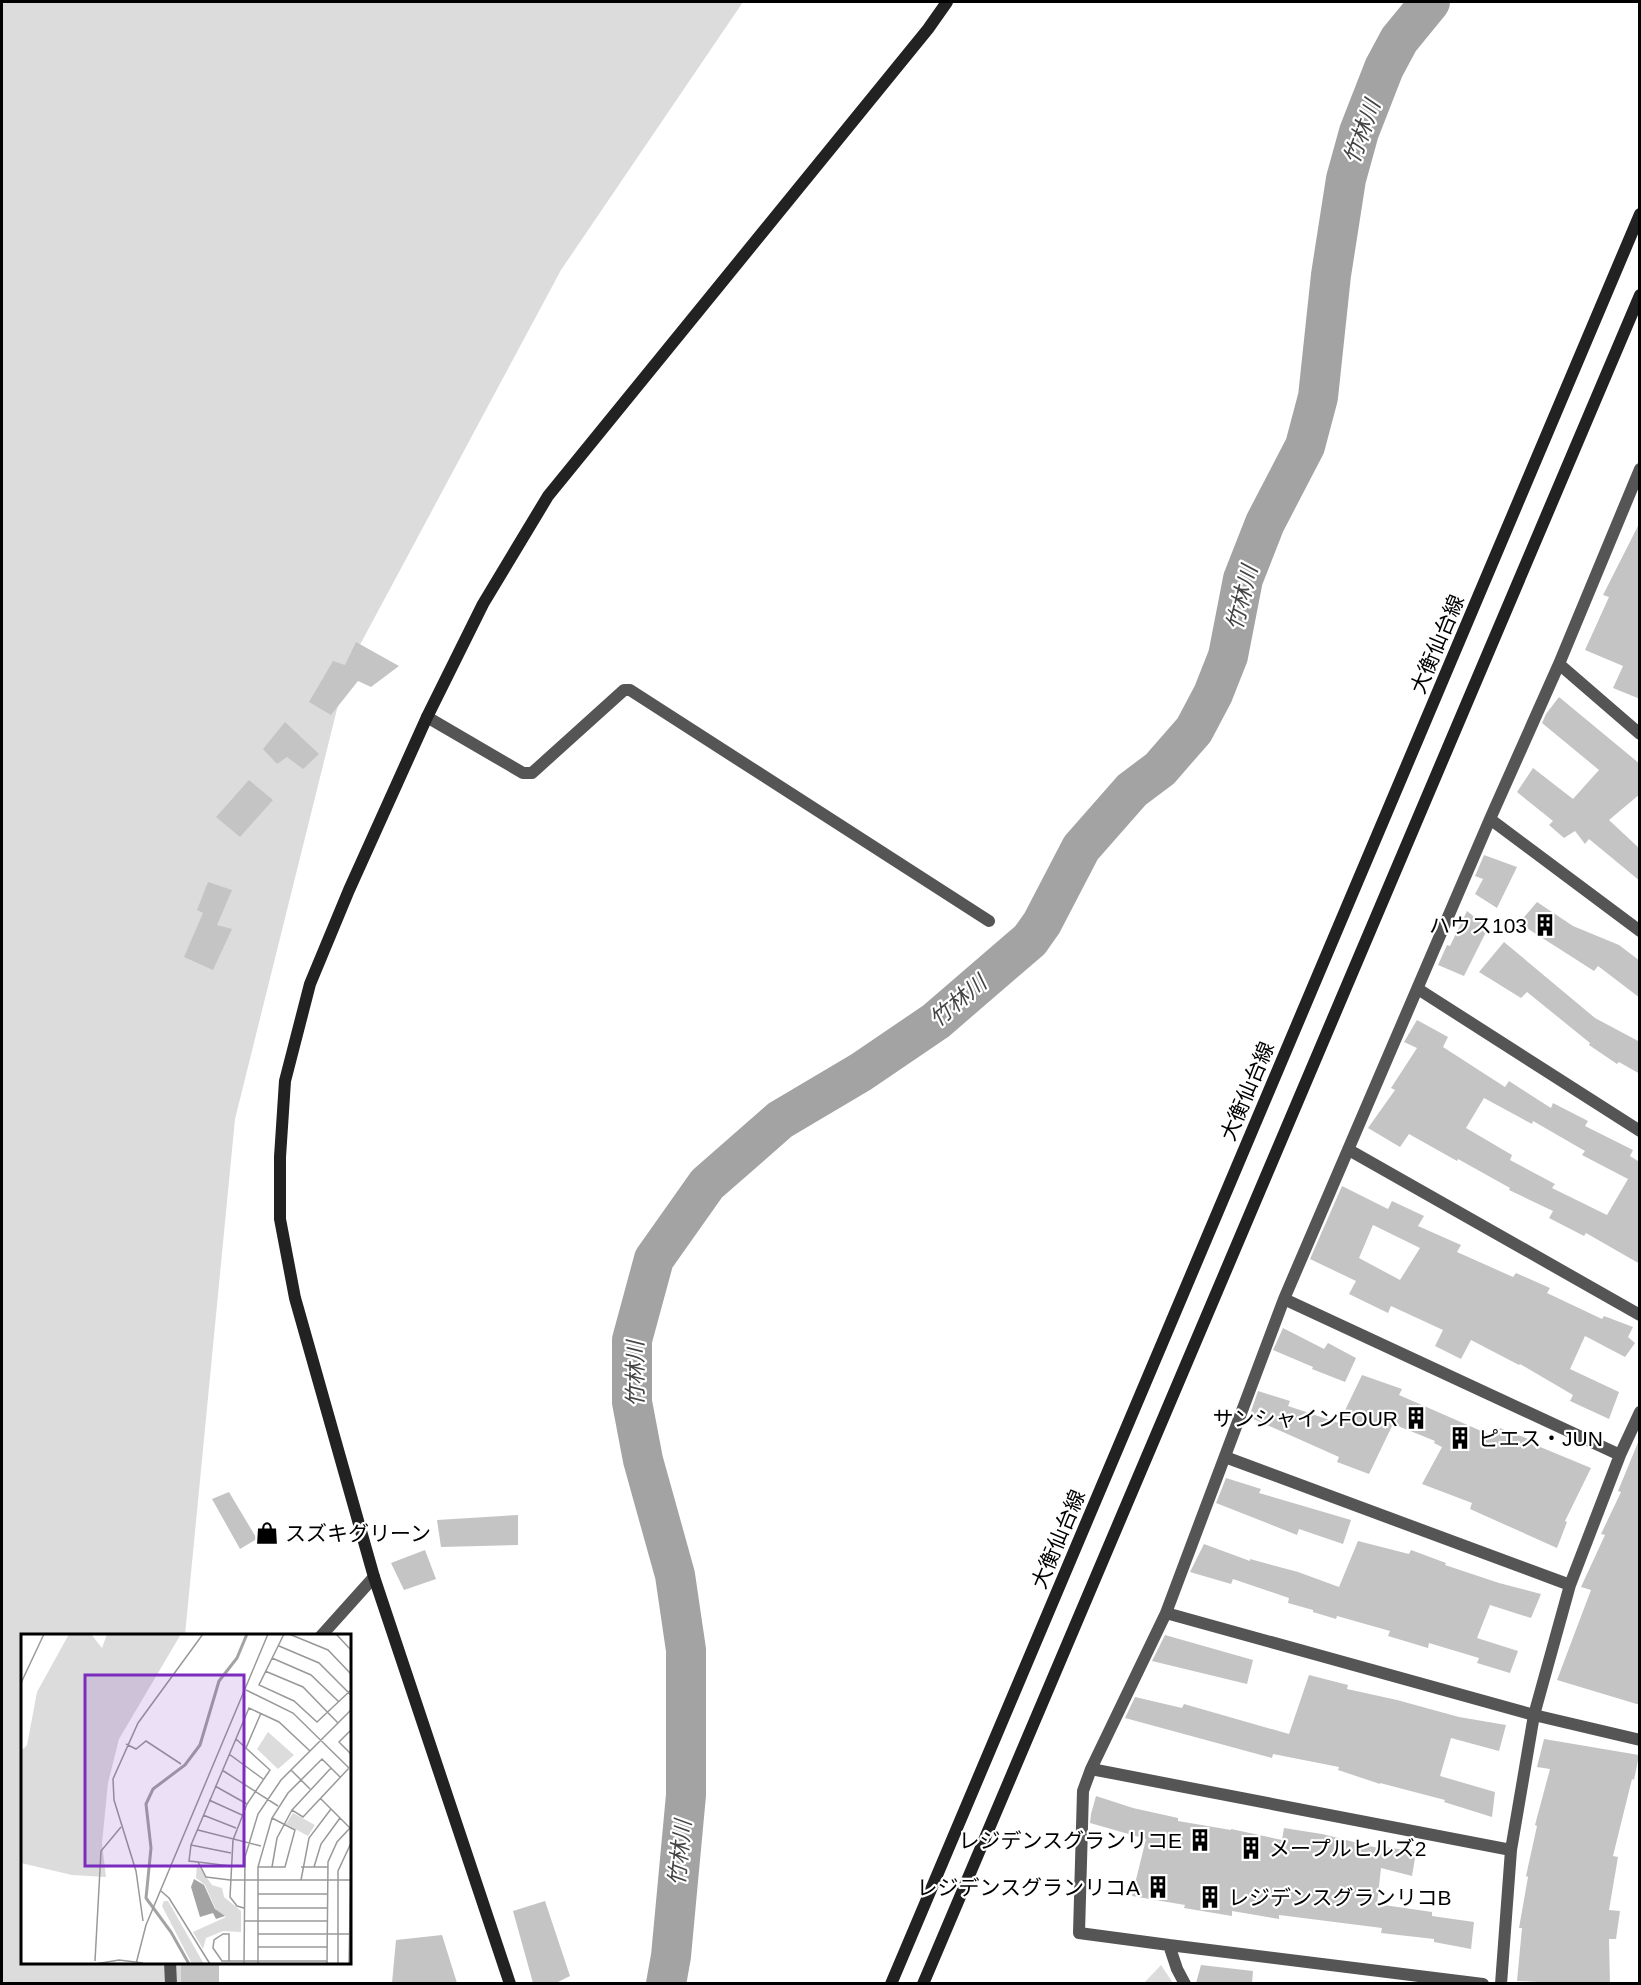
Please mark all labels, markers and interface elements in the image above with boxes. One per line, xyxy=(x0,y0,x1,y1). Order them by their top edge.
water label: 竹林川 xyxy=(1339,95,1386,167)
water label: 竹林川 xyxy=(1222,561,1263,633)
street label: 大衡仙台線 xyxy=(1406,591,1468,697)
building icon: ハウス103 xyxy=(1532,912,1558,938)
place label: ハウス103 xyxy=(1429,914,1527,937)
water label: 竹林川 xyxy=(925,969,993,1032)
street label: 大衡仙台線 xyxy=(1216,1038,1278,1144)
water label: 竹林川 xyxy=(623,1339,648,1407)
building icon: サンシャインFOUR xyxy=(1403,1405,1429,1431)
place label: サンシャインFOUR xyxy=(1213,1407,1398,1430)
building icon: ピエス・JUN xyxy=(1447,1425,1473,1451)
place label: ピエス・JUN xyxy=(1478,1427,1603,1450)
street label: 大衡仙台線 xyxy=(1027,1486,1089,1592)
shop icon: スズキグリーン xyxy=(254,1520,280,1546)
place label: スズキグリーン xyxy=(285,1522,431,1545)
inset map xyxy=(21,1634,351,1964)
water label: 竹林川 xyxy=(664,1817,696,1887)
building icon: レジデンスグランリコE xyxy=(1187,1827,1213,1853)
place label: レジデンスグランリコE xyxy=(958,1829,1182,1852)
building icon: メープルヒルズ2 xyxy=(1238,1835,1264,1861)
place label: メープルヒルズ2 xyxy=(1269,1837,1426,1860)
building icon: レジデンスグランリコA xyxy=(1145,1874,1171,1900)
place label: レジデンスグランリコA xyxy=(916,1876,1140,1899)
building icon: レジデンスグランリコB xyxy=(1197,1884,1223,1910)
place label: レジデンスグランリコB xyxy=(1228,1886,1452,1909)

